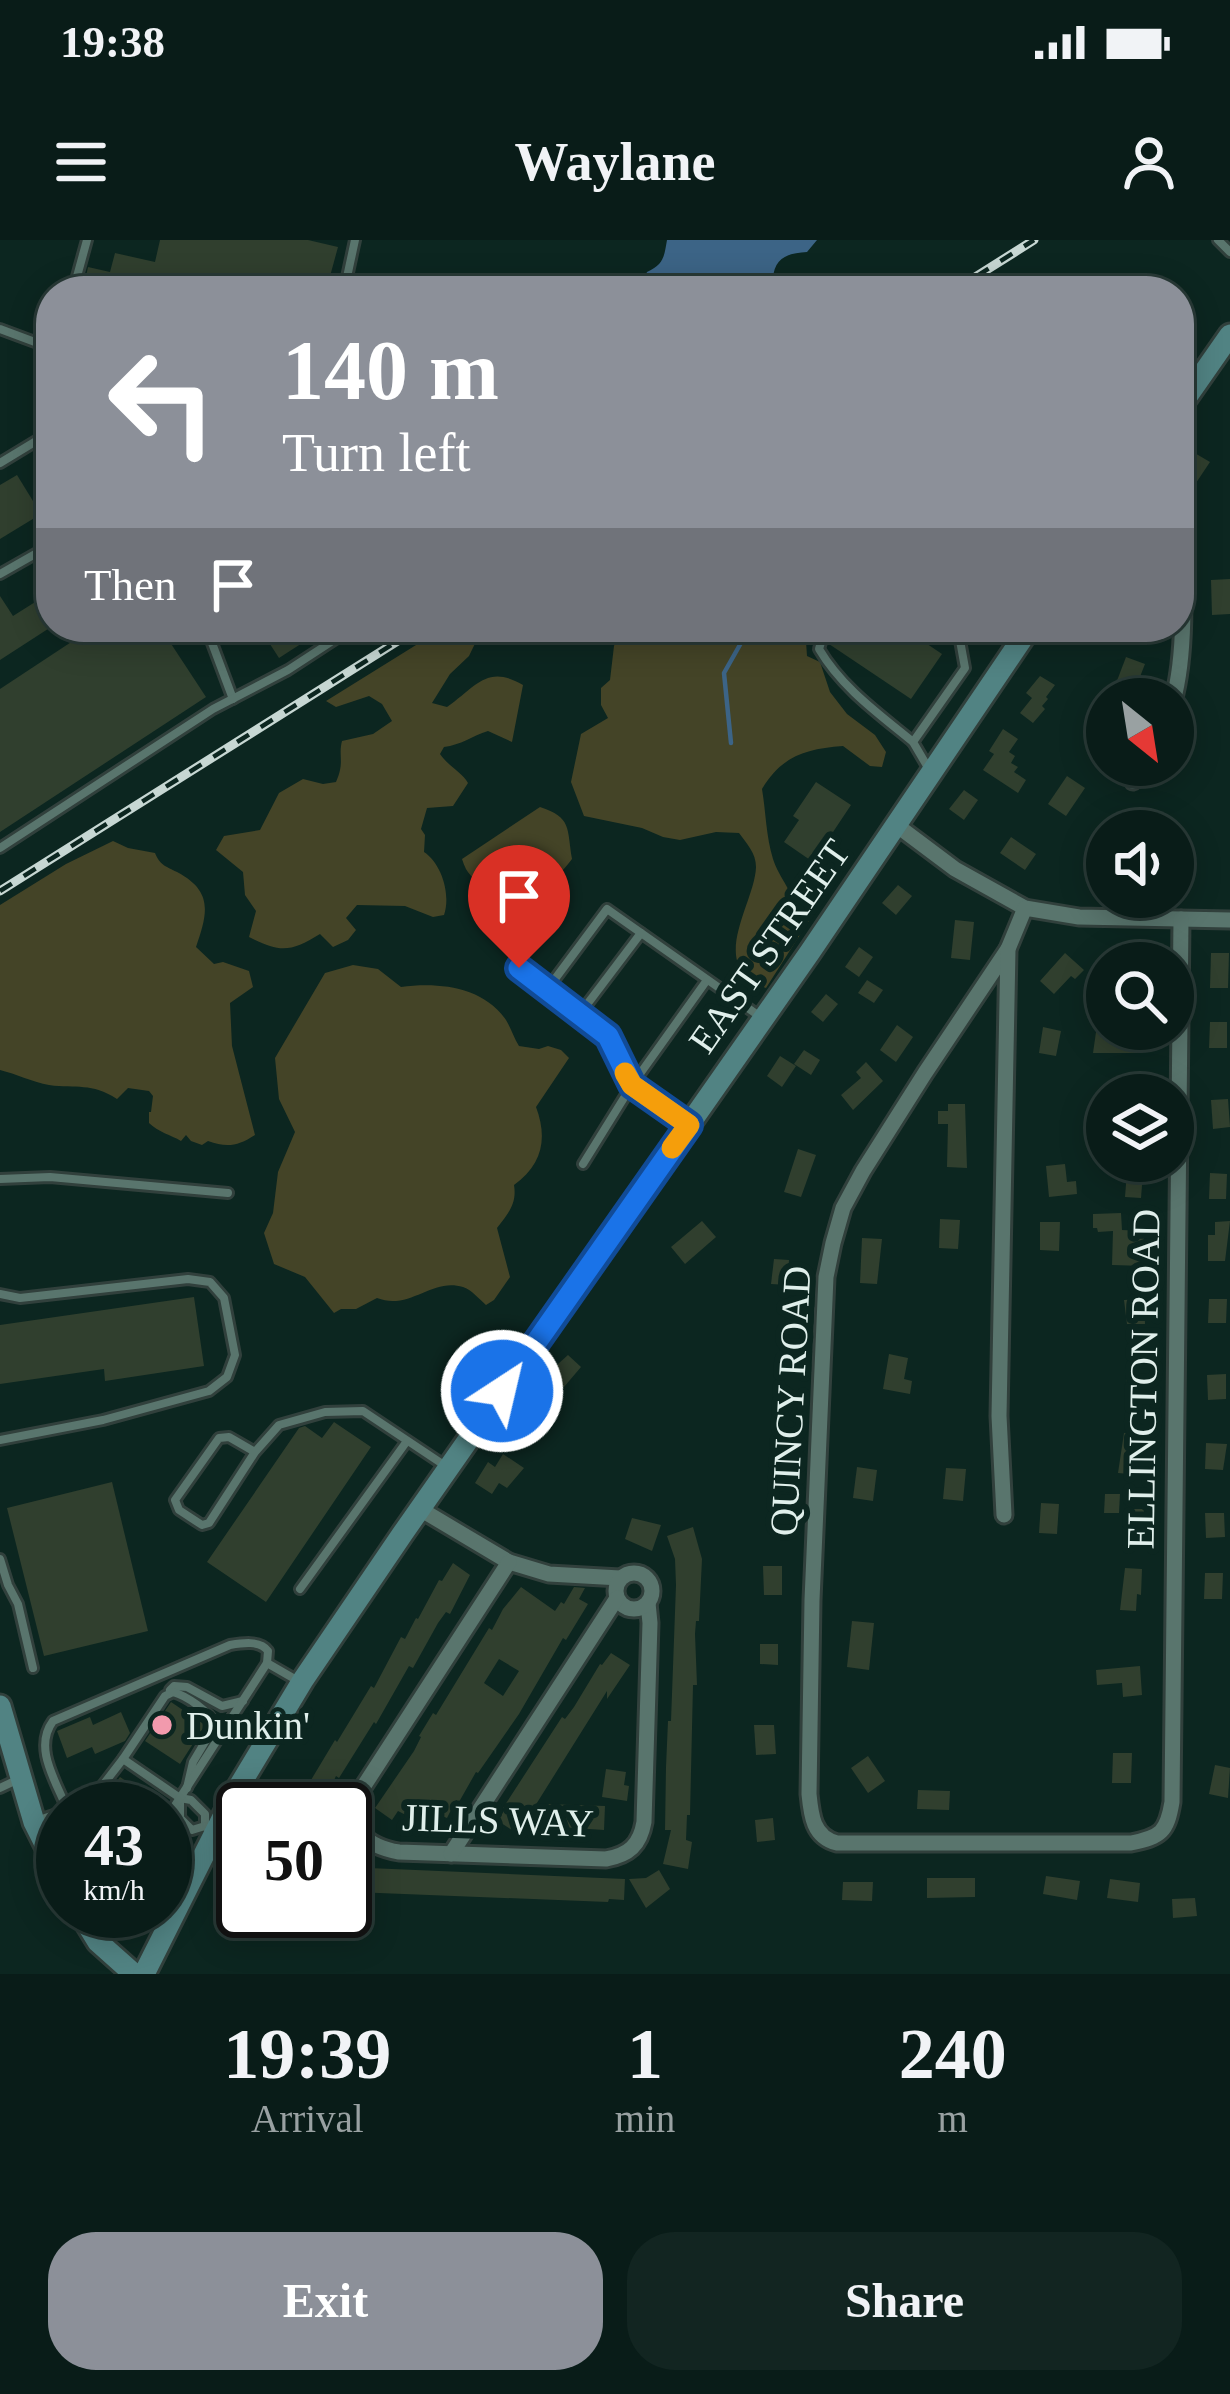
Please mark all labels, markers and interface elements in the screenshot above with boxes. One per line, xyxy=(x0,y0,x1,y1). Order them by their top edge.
text: 19:38 xyxy=(60,17,165,67)
icon: menu xyxy=(48,129,114,195)
icon: person xyxy=(1116,129,1182,195)
text: Waylane xyxy=(514,132,716,192)
icon: left xyxy=(84,324,240,480)
text: 140 m xyxy=(282,324,499,417)
text: Turn left xyxy=(282,423,471,483)
icon: arrive xyxy=(200,552,266,618)
text: Then xyxy=(84,560,176,610)
north arrow xyxy=(1086,678,1194,786)
map controls xyxy=(1086,678,1194,1182)
button: sound xyxy=(1086,810,1194,918)
street label: EAST STREET xyxy=(680,831,858,1061)
pin xyxy=(468,845,570,968)
icon: arrive xyxy=(486,863,552,929)
button: search xyxy=(1086,942,1194,1050)
button: layers xyxy=(1086,1074,1194,1182)
street label: ELLINGTON ROAD xyxy=(1119,1208,1167,1550)
street label: QUINCY ROAD xyxy=(761,1265,819,1537)
position arrow xyxy=(439,1328,565,1454)
place label: Dunkin' xyxy=(186,1704,310,1747)
marker: Dunkin' xyxy=(149,1712,175,1738)
speed limit sign: 50 xyxy=(216,1782,372,1938)
street label: JILLS WAY xyxy=(401,1795,595,1845)
text: 43 xyxy=(84,1812,144,1878)
text: km/h xyxy=(83,1873,145,1906)
text: 19:39 xyxy=(223,2014,391,2094)
text: 1 xyxy=(627,2014,663,2094)
text: 240 xyxy=(899,2014,1007,2094)
text: Arrival xyxy=(251,2097,364,2140)
text: min xyxy=(615,2097,675,2140)
text: m xyxy=(937,2097,968,2140)
button: Exit xyxy=(48,2232,603,2370)
button: Share xyxy=(627,2232,1182,2370)

